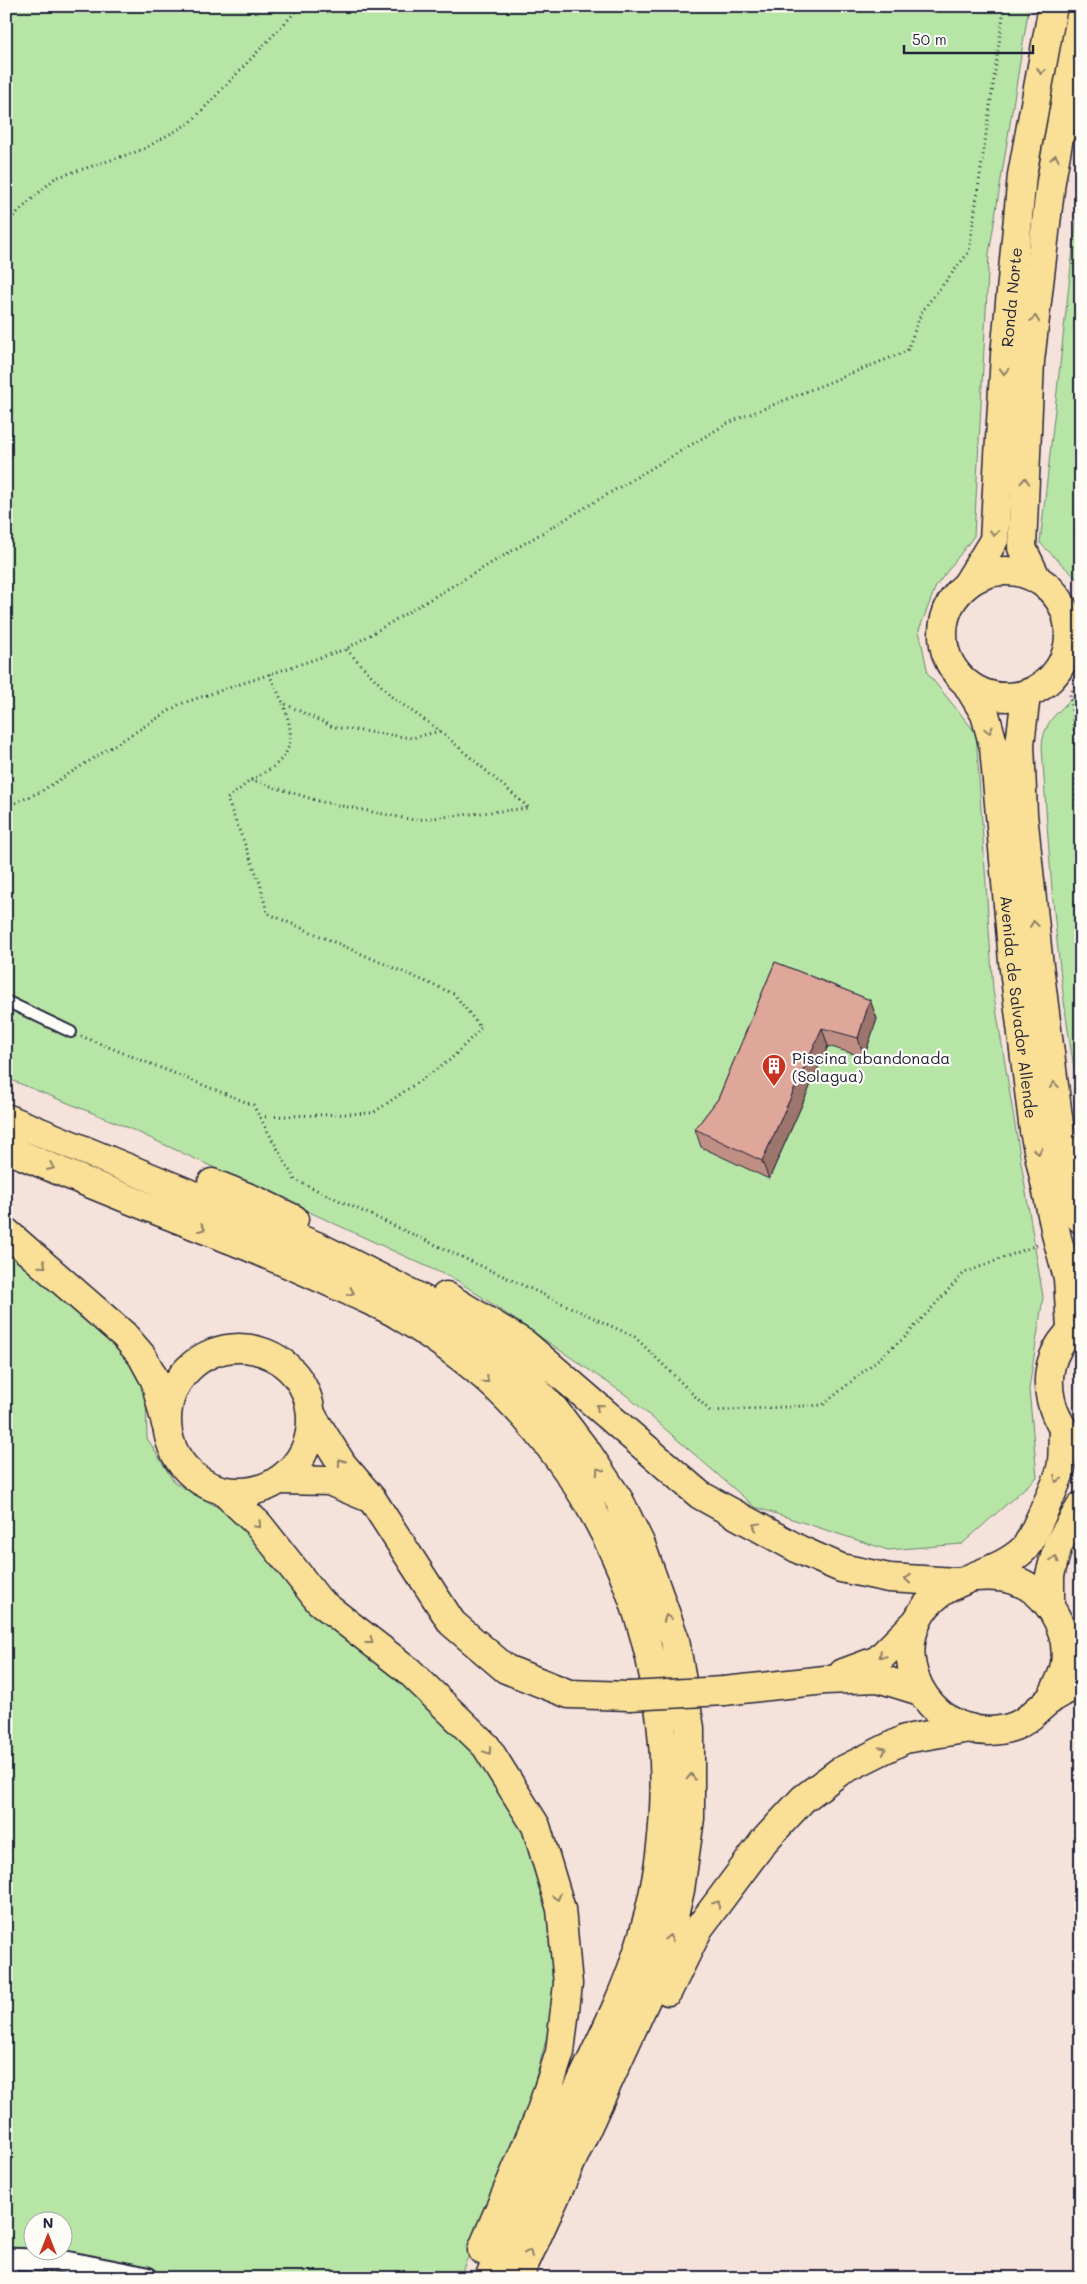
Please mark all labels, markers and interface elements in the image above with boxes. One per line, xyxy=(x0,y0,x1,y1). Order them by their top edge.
scale bar xyxy=(904,22,1033,54)
text: 50 m xyxy=(912,29,947,49)
one-way arrow xyxy=(1036,67,1046,76)
one-way arrow xyxy=(1049,153,1059,162)
street label: Ronda Norte xyxy=(995,246,1026,348)
one-way arrow xyxy=(1029,315,1040,323)
one-way arrow xyxy=(998,368,1009,376)
one-way arrow xyxy=(1020,477,1030,484)
one-way arrow xyxy=(989,530,1000,538)
one-way arrow xyxy=(983,725,994,734)
street label: Avenida de Salvador Allende xyxy=(997,894,1043,1119)
one-way arrow xyxy=(1029,920,1040,928)
place label: Piscina abandonada (Solagua) xyxy=(792,1047,950,1086)
building icon: Piscina abandonada (Solagua) xyxy=(761,1053,787,1087)
one-way arrow xyxy=(1049,1081,1060,1089)
one-way arrow xyxy=(1033,1147,1043,1156)
one-way arrow xyxy=(46,1161,55,1172)
one-way arrow xyxy=(197,1222,205,1232)
one-way arrow xyxy=(37,1259,46,1268)
one-way arrow xyxy=(346,1286,355,1296)
one-way arrow xyxy=(481,1374,490,1383)
one-way arrow xyxy=(596,1405,605,1413)
one-way arrow xyxy=(338,1458,347,1467)
one-way arrow xyxy=(596,1467,605,1476)
one-way arrow xyxy=(1053,1474,1063,1483)
one-way arrow xyxy=(252,1519,261,1528)
one-way arrow xyxy=(752,1522,761,1532)
one-way arrow xyxy=(1049,1555,1059,1563)
one-way arrow xyxy=(903,1574,911,1585)
one-way arrow xyxy=(663,1614,673,1622)
one-way arrow xyxy=(364,1635,373,1643)
one-way arrow xyxy=(879,1649,888,1658)
one-way arrow xyxy=(482,1746,492,1755)
one-way arrow xyxy=(878,1746,887,1757)
one-way arrow xyxy=(686,1773,696,1781)
one-way arrow xyxy=(552,1892,562,1900)
one-way arrow xyxy=(711,1901,719,1910)
one-way arrow xyxy=(663,1933,674,1942)
north arrow xyxy=(22,2212,72,2262)
text: N xyxy=(43,2213,53,2232)
one-way arrow xyxy=(523,2249,534,2258)

